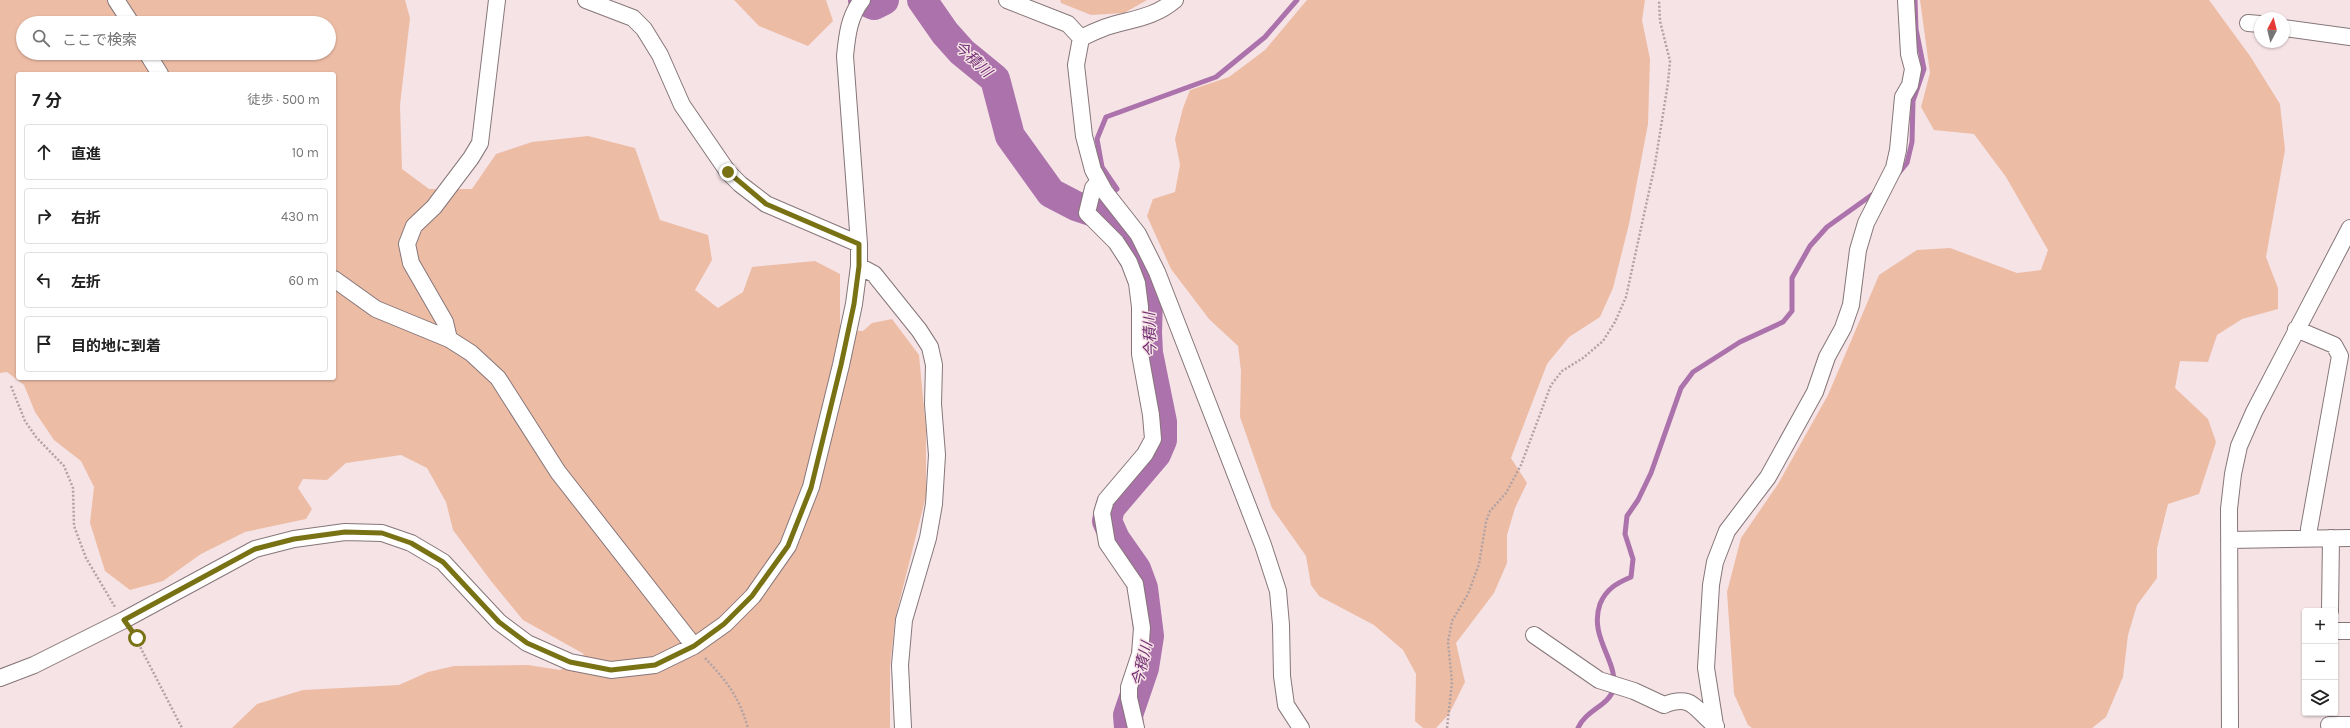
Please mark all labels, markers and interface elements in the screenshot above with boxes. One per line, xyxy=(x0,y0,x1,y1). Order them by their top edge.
north arrow xyxy=(2254,12,2290,48)
search box xyxy=(16,16,336,60)
icon: search xyxy=(30,27,52,49)
text: ここで検索 xyxy=(62,31,137,49)
water label: 今積川 xyxy=(950,37,997,82)
text: 7 分 xyxy=(32,90,62,110)
text: 徒歩 · 500 m xyxy=(247,92,320,107)
icon: ahead xyxy=(33,141,55,163)
text: 直進 xyxy=(71,145,101,163)
text: 10 m xyxy=(292,145,319,160)
route end xyxy=(719,163,737,181)
icon: right xyxy=(33,205,55,227)
text: 右折 xyxy=(71,209,101,227)
text: 430 m xyxy=(281,209,319,224)
icon: left xyxy=(33,269,55,291)
text: 左折 xyxy=(71,273,101,291)
text: 60 m xyxy=(289,273,319,288)
water label: 今積川 xyxy=(1140,310,1160,358)
icon: arrive xyxy=(33,333,55,355)
text: 目的地に到着 xyxy=(71,337,161,355)
map controls xyxy=(2302,608,2338,716)
button: + xyxy=(2302,608,2338,644)
route start xyxy=(128,629,146,647)
water label: 今積川 xyxy=(1128,638,1156,688)
button: − xyxy=(2302,644,2338,680)
button: layers xyxy=(2302,680,2338,716)

